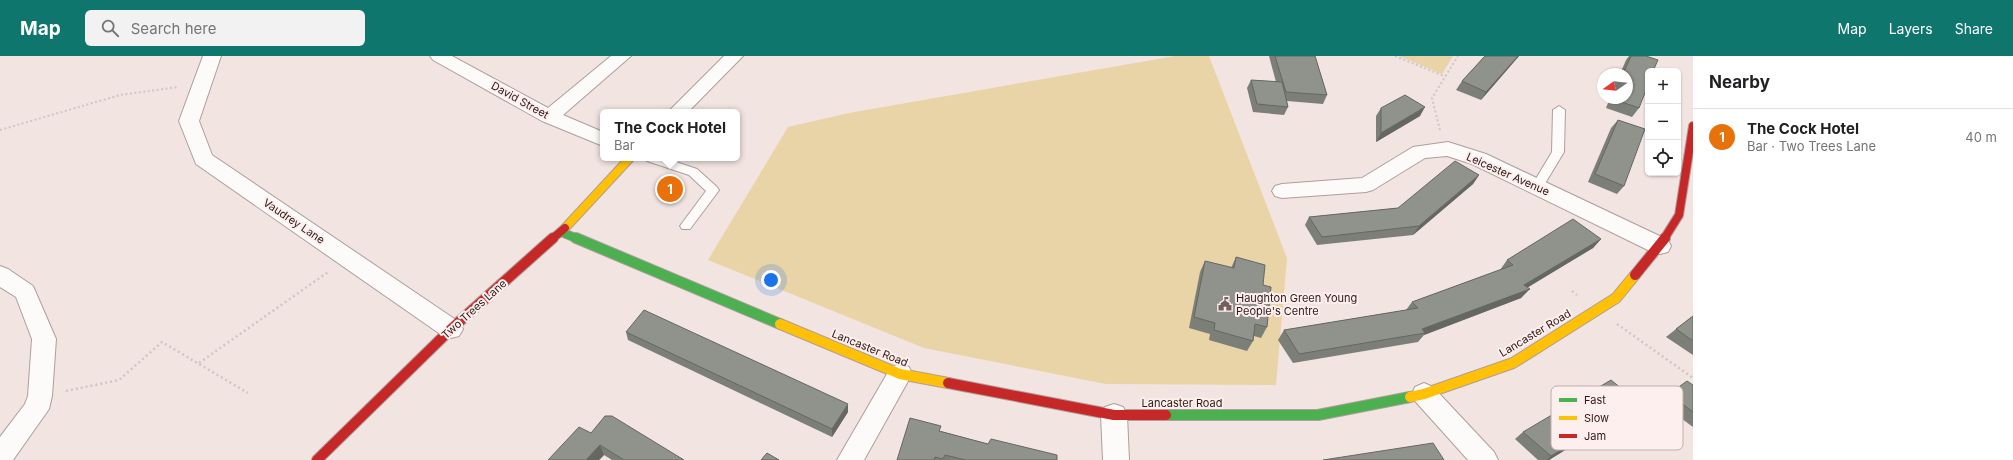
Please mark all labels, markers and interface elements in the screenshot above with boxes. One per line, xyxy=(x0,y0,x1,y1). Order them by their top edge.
search box xyxy=(85,10,365,46)
text: Map xyxy=(20,17,61,40)
icon: search xyxy=(99,17,121,39)
text: Search here xyxy=(131,19,216,38)
text: Map xyxy=(1838,20,1867,37)
text: Layers xyxy=(1889,20,1933,37)
text: Share xyxy=(1955,20,1993,37)
north arrow xyxy=(1597,68,1633,104)
map controls xyxy=(1645,68,1681,176)
button: + xyxy=(1645,68,1681,104)
text: Nearby xyxy=(1709,72,1770,92)
street label: David Street xyxy=(489,78,552,122)
button: − xyxy=(1645,104,1681,140)
popup xyxy=(600,109,740,161)
text: The Cock Hotel xyxy=(614,118,726,137)
text: The Cock Hotel xyxy=(1747,119,1859,138)
text: 1 xyxy=(1719,129,1725,145)
text: 40 m xyxy=(1965,129,1997,145)
text: Bar xyxy=(614,137,635,153)
text: Bar · Two Trees Lane xyxy=(1747,138,1876,154)
button: locate xyxy=(1645,140,1681,176)
street label: Leicester Avenue xyxy=(1464,149,1552,199)
pin: 1 xyxy=(657,174,683,204)
street label: Vaudrey Lane xyxy=(261,195,327,247)
your location xyxy=(761,270,781,290)
street label: Two Trees Lane xyxy=(439,276,509,342)
place label: Haughton Green Young People's Centre xyxy=(1236,291,1357,318)
public building icon: Haughton Green Young People's Centre xyxy=(1217,296,1233,312)
street label: Lancaster Road xyxy=(1497,306,1573,360)
street label: Lancaster Road xyxy=(830,326,910,370)
legend xyxy=(1551,386,1683,450)
text: Fast xyxy=(1584,393,1606,407)
street label: Lancaster Road xyxy=(1142,396,1222,410)
text: Slow xyxy=(1584,411,1609,425)
text: Jam xyxy=(1584,429,1606,443)

